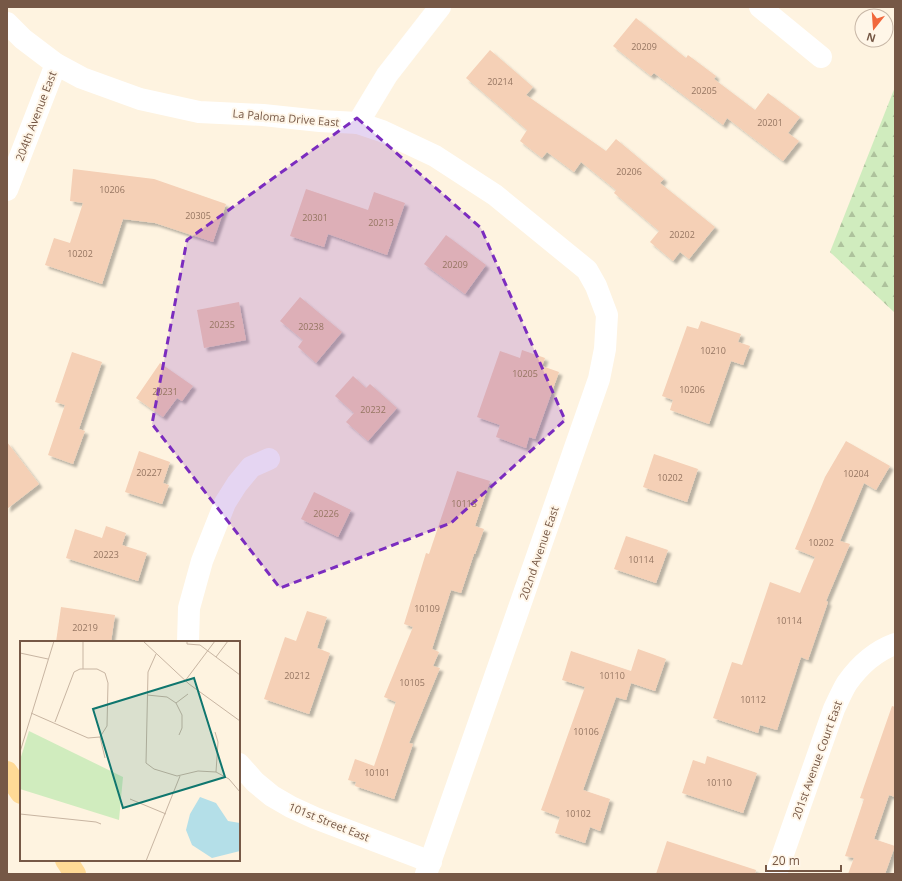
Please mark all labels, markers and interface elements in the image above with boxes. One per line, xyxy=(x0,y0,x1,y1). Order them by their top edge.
north arrow xyxy=(854,8,894,48)
text: N xyxy=(864,30,877,47)
house number: 20209 xyxy=(631,40,657,53)
street label: 204th Avenue East xyxy=(12,69,60,163)
house number: 20214 xyxy=(487,75,513,88)
house number: 20205 xyxy=(691,84,717,97)
street label: La Paloma Drive East xyxy=(232,105,340,130)
house number: 20201 xyxy=(757,116,783,129)
house number: 20206 xyxy=(616,165,642,178)
house number: 10206 xyxy=(99,183,125,196)
house number: 20305 xyxy=(185,209,211,222)
house number: 20301 xyxy=(302,211,328,224)
house number: 20213 xyxy=(368,216,394,229)
house number: 20202 xyxy=(669,228,695,241)
house number: 10202 xyxy=(67,247,93,260)
house number: 20209 xyxy=(442,258,468,271)
house number: 20235 xyxy=(209,318,235,331)
house number: 20238 xyxy=(298,320,324,333)
house number: 10210 xyxy=(700,344,726,357)
house number: 10205 xyxy=(512,367,538,380)
house number: 10206 xyxy=(679,383,705,396)
house number: 20231 xyxy=(152,385,178,398)
house number: 20232 xyxy=(360,403,386,416)
house number: 20227 xyxy=(136,466,162,479)
house number: 10204 xyxy=(843,467,869,480)
house number: 10202 xyxy=(657,471,683,484)
house number: 10115 xyxy=(451,497,477,510)
street label: 202nd Avenue East xyxy=(516,504,562,601)
house number: 20226 xyxy=(313,507,339,520)
house number: 10202 xyxy=(808,536,834,549)
house number: 20223 xyxy=(93,548,119,561)
house number: 10114 xyxy=(628,553,654,566)
house number: 10109 xyxy=(414,602,440,615)
house number: 10114 xyxy=(776,614,802,627)
house number: 20219 xyxy=(72,621,98,634)
inset map xyxy=(20,641,240,861)
house number: 20212 xyxy=(284,669,310,682)
house number: 10110 xyxy=(599,669,625,682)
house number: 10105 xyxy=(399,676,425,689)
house number: 10112 xyxy=(740,693,766,706)
street label: 201st Avenue Court East xyxy=(788,698,845,821)
house number: 10106 xyxy=(573,725,599,738)
house number: 10101 xyxy=(364,766,390,779)
house number: 10110 xyxy=(706,776,732,789)
street label: 101st Street East xyxy=(287,799,372,845)
house number: 10102 xyxy=(565,807,591,820)
scale bar xyxy=(766,847,841,873)
text: 20 m xyxy=(772,852,800,869)

